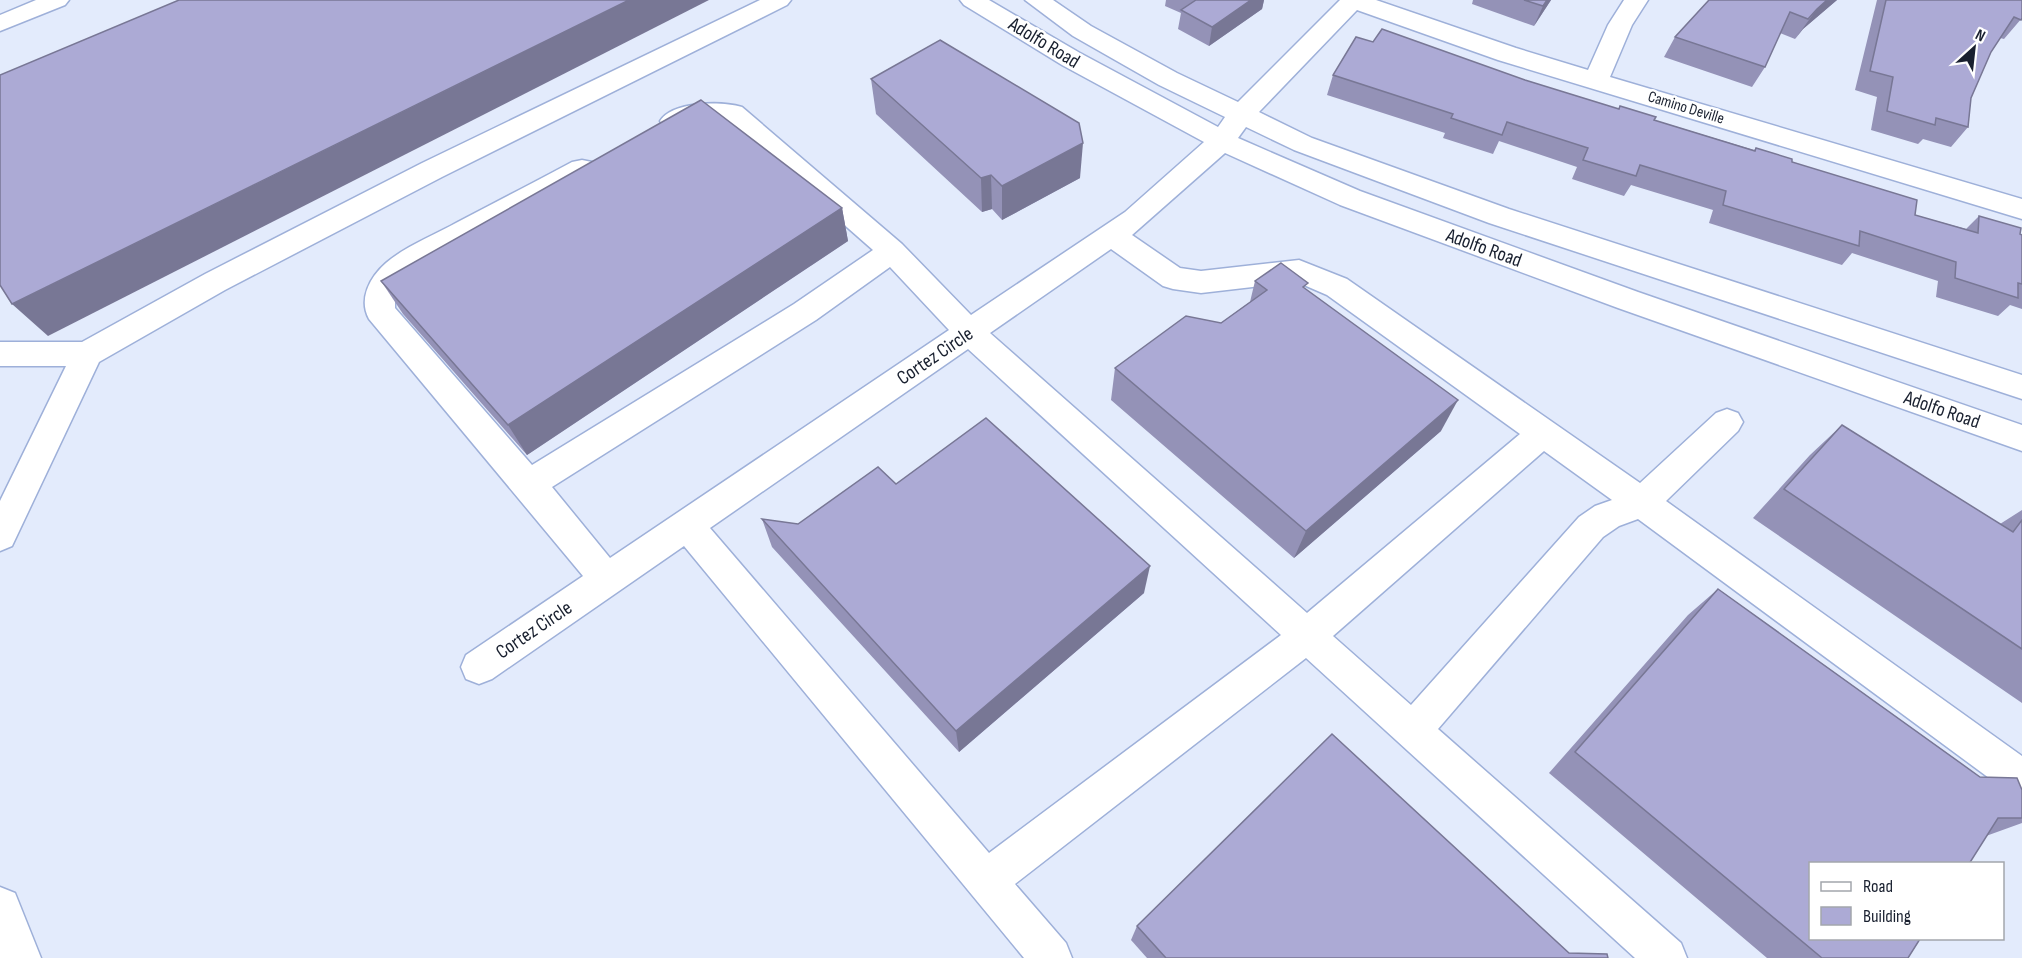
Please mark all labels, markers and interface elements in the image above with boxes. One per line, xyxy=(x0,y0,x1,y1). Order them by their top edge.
street label: Adolfo Road xyxy=(1003,12,1084,74)
north arrow xyxy=(1944,18,2004,78)
text: N xyxy=(1972,26,1988,46)
street label: Camino Deville xyxy=(1646,87,1726,129)
street label: Adolfo Road xyxy=(1442,223,1525,273)
street label: Cortez Circle xyxy=(892,322,978,390)
street label: Adolfo Road xyxy=(1900,386,1983,434)
street label: Cortez Circle xyxy=(491,596,577,664)
legend xyxy=(1809,862,2004,940)
text: Road xyxy=(1863,876,1893,897)
text: Building xyxy=(1863,906,1911,927)

